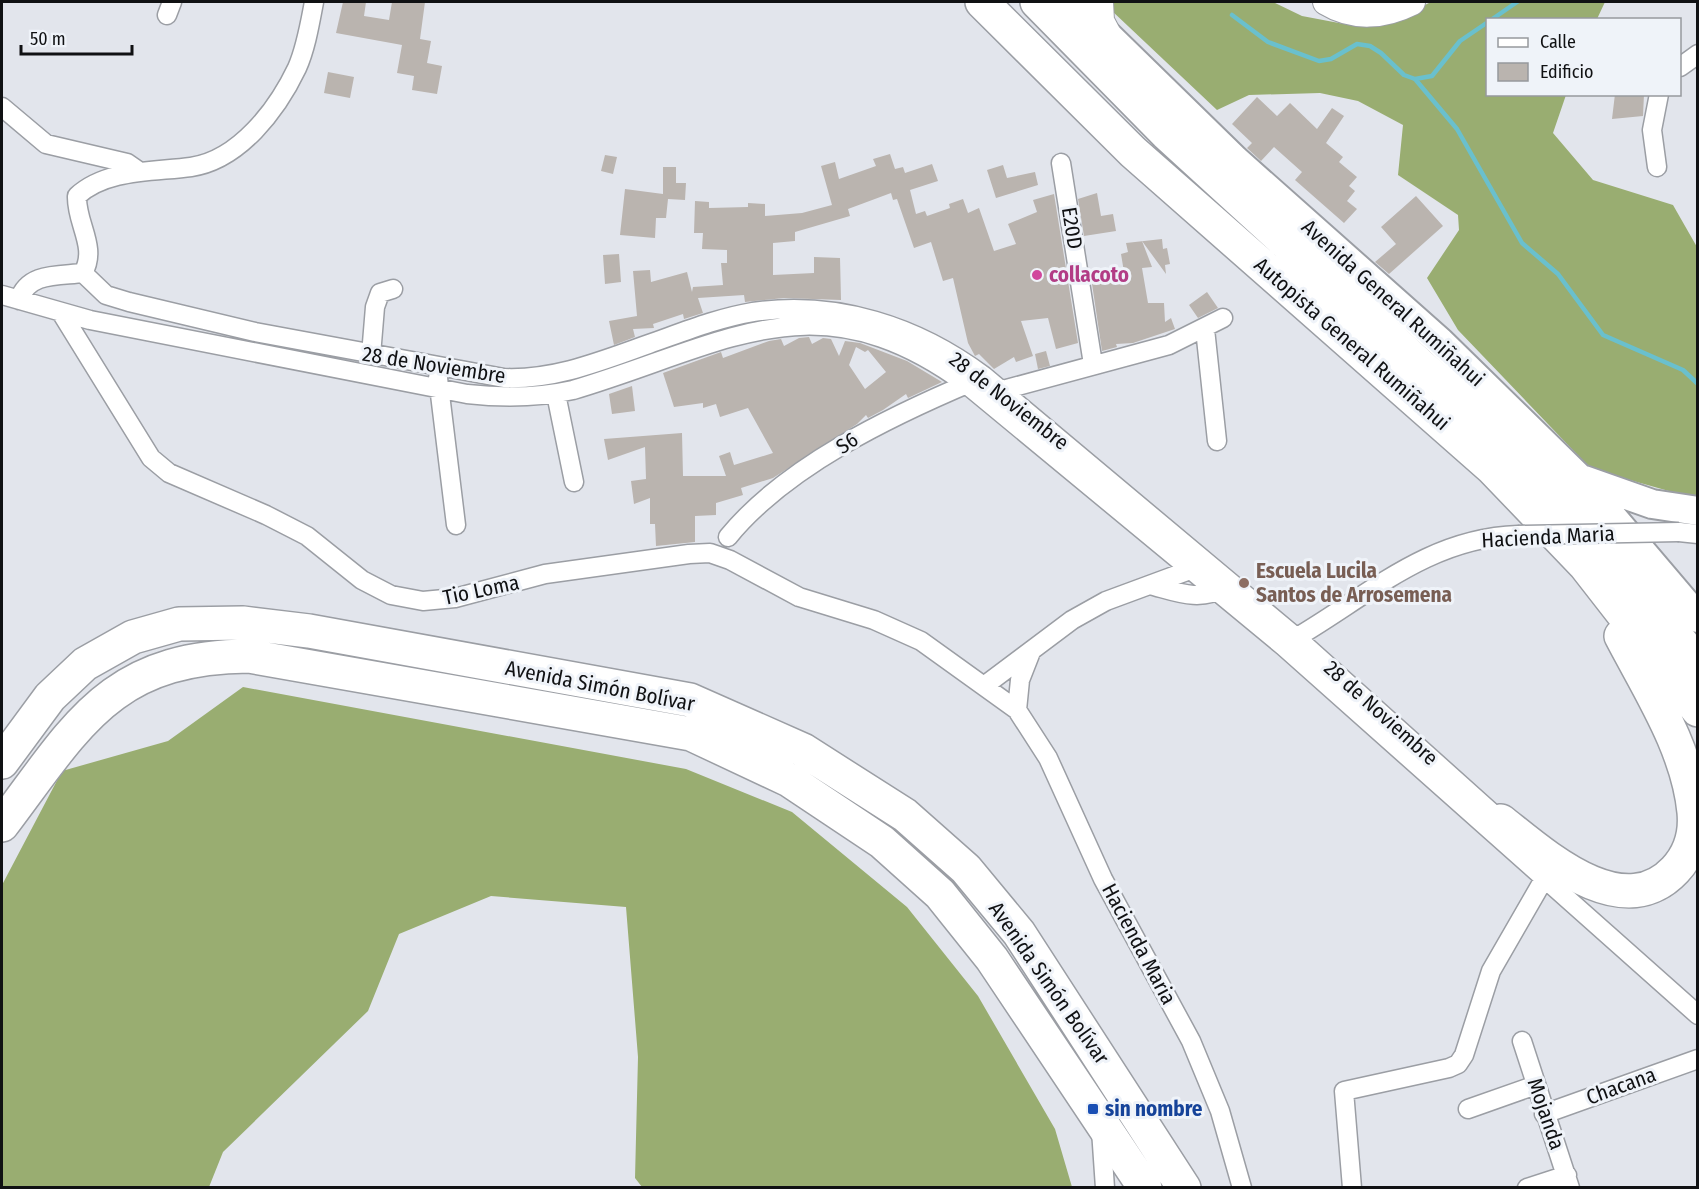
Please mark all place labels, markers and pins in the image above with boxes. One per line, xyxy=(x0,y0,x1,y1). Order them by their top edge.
place label: collacoto xyxy=(1049,262,1129,288)
marker: collacoto xyxy=(1030,268,1044,282)
place label: Escuela Lucila Santos de Arrosemena xyxy=(1256,558,1452,608)
marker: Escuela Lucila Santos de Arrosemena xyxy=(1237,576,1251,590)
place label: sin nombre xyxy=(1105,1096,1203,1122)
marker: sin nombre xyxy=(1086,1102,1100,1116)

